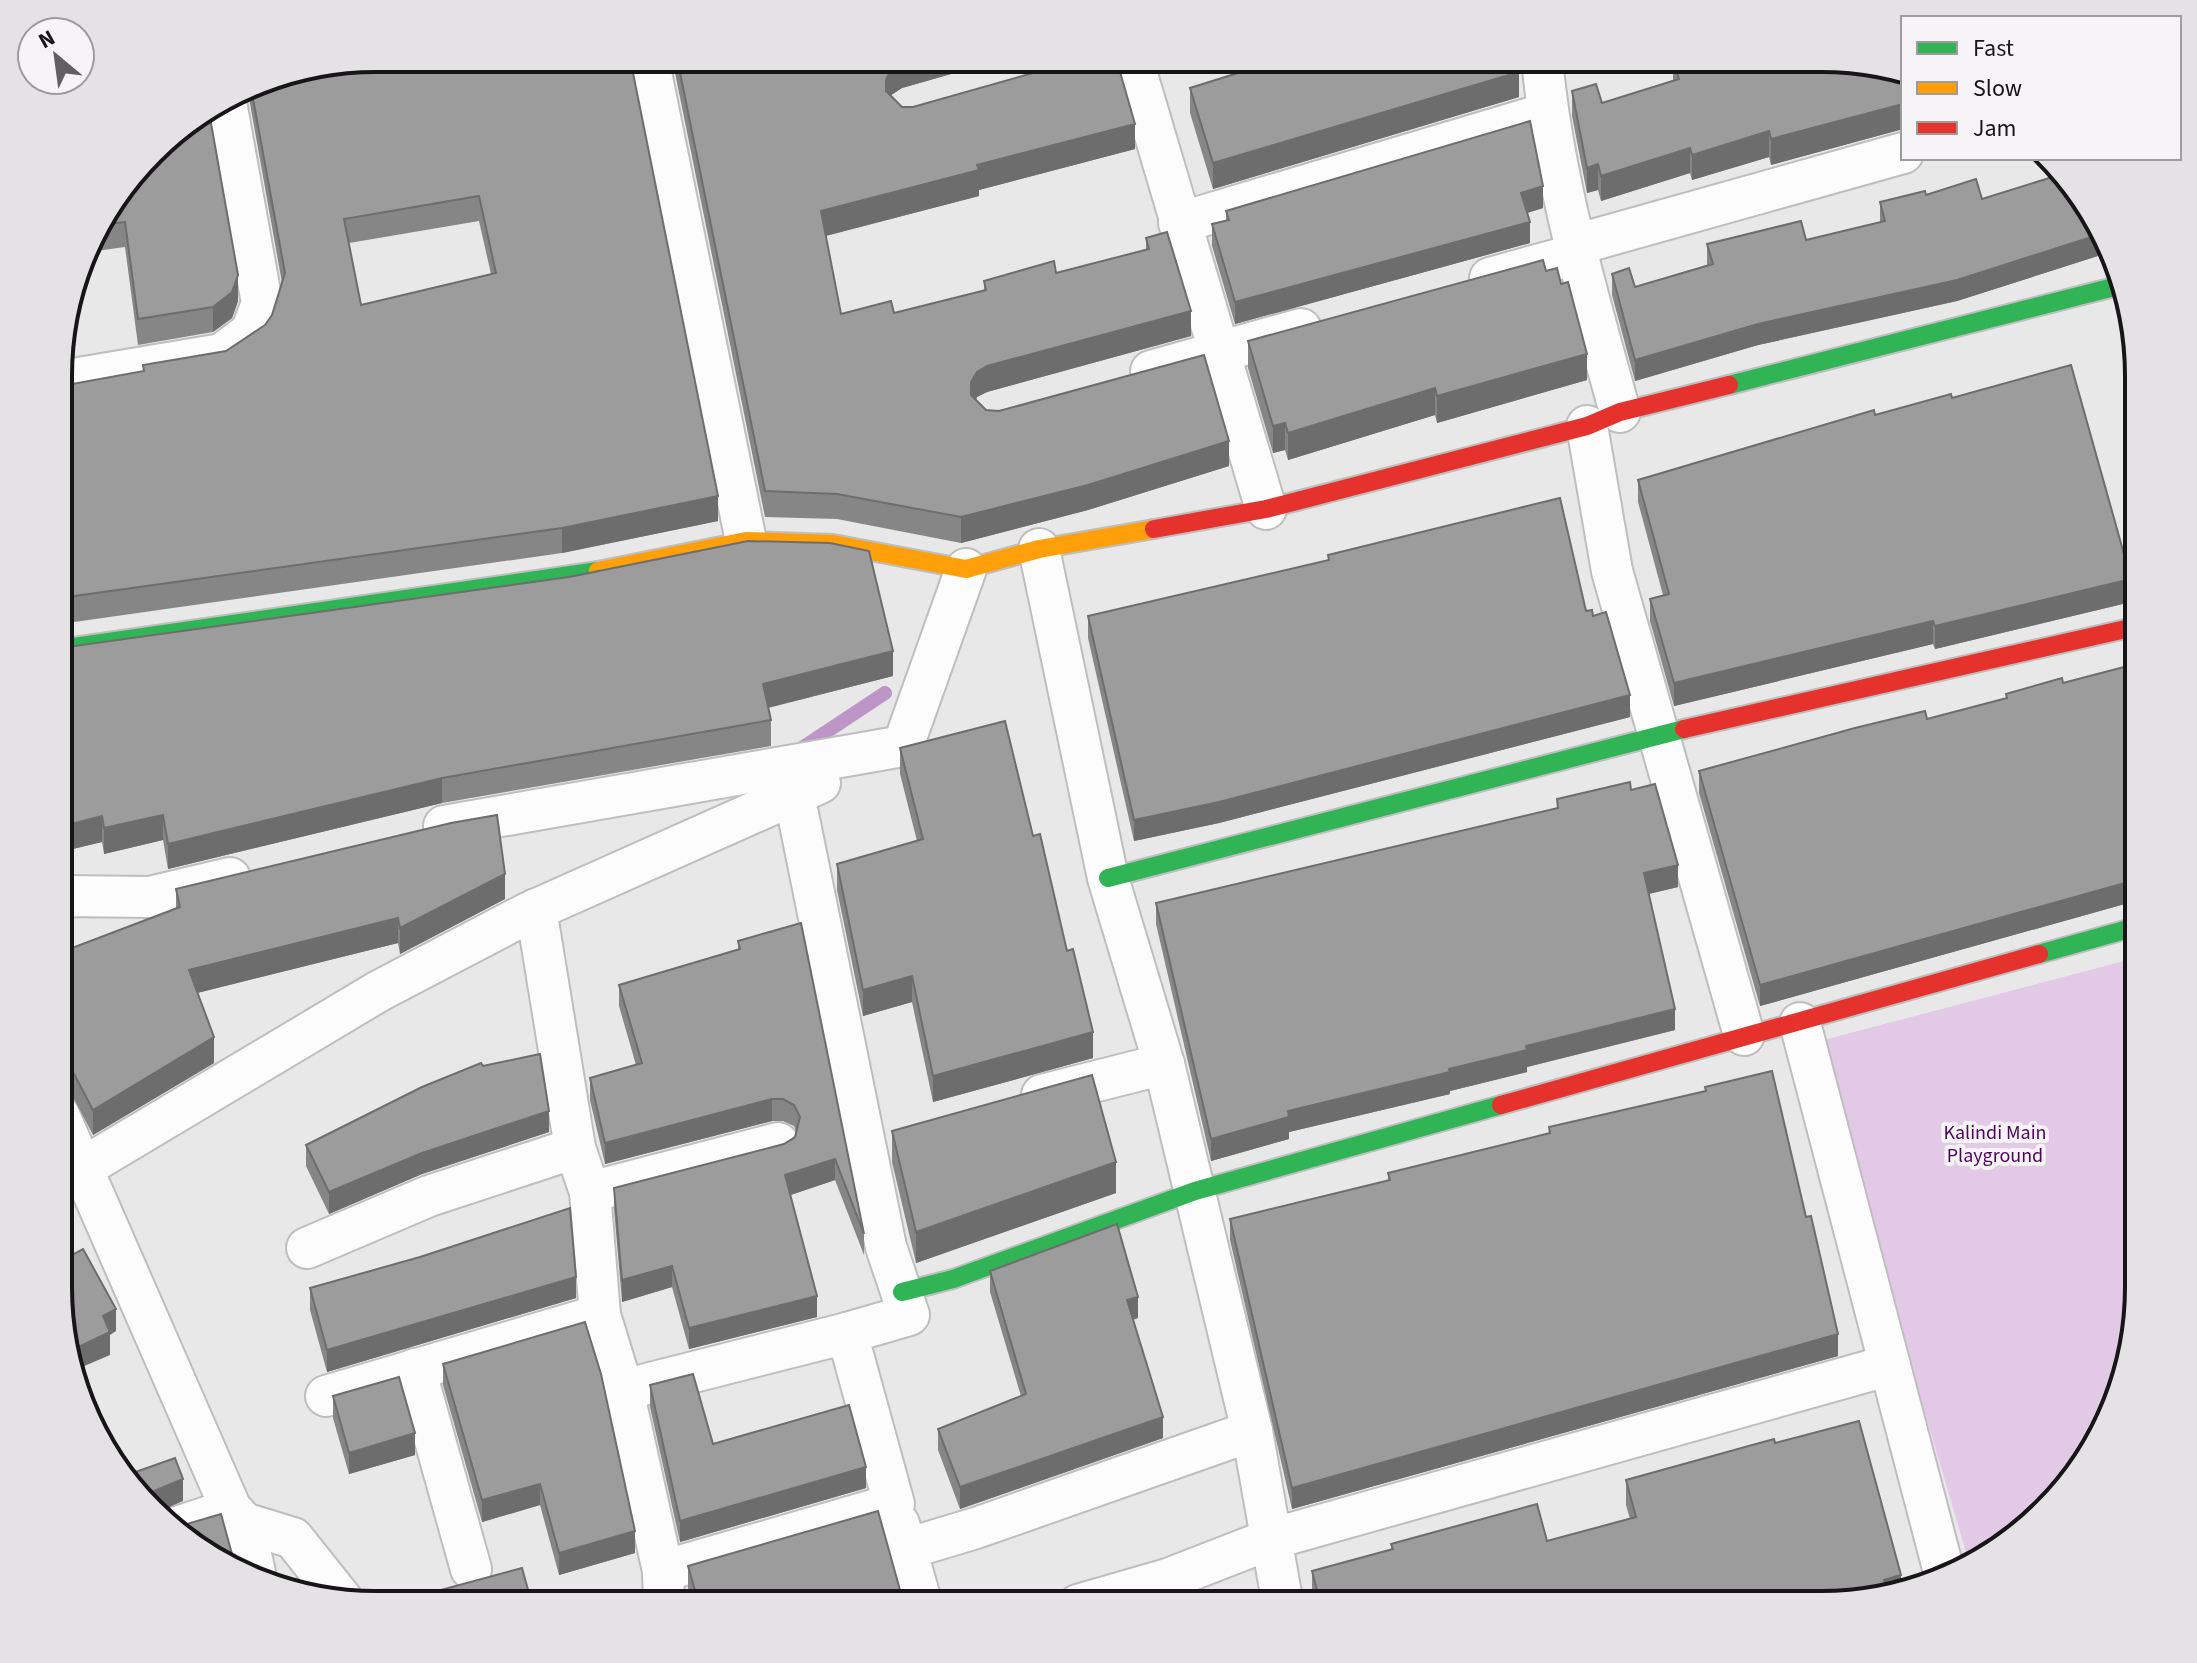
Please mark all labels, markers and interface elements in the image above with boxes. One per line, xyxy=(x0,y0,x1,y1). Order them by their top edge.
north arrow xyxy=(16,16,96,96)
legend xyxy=(1901,16,2181,160)
text: N xyxy=(33,22,61,57)
text: Fast xyxy=(1973,31,2014,66)
text: Slow xyxy=(1973,71,2022,106)
text: Jam xyxy=(1973,111,2017,146)
park label: Kalindi Main Playground xyxy=(1943,1119,2047,1170)

